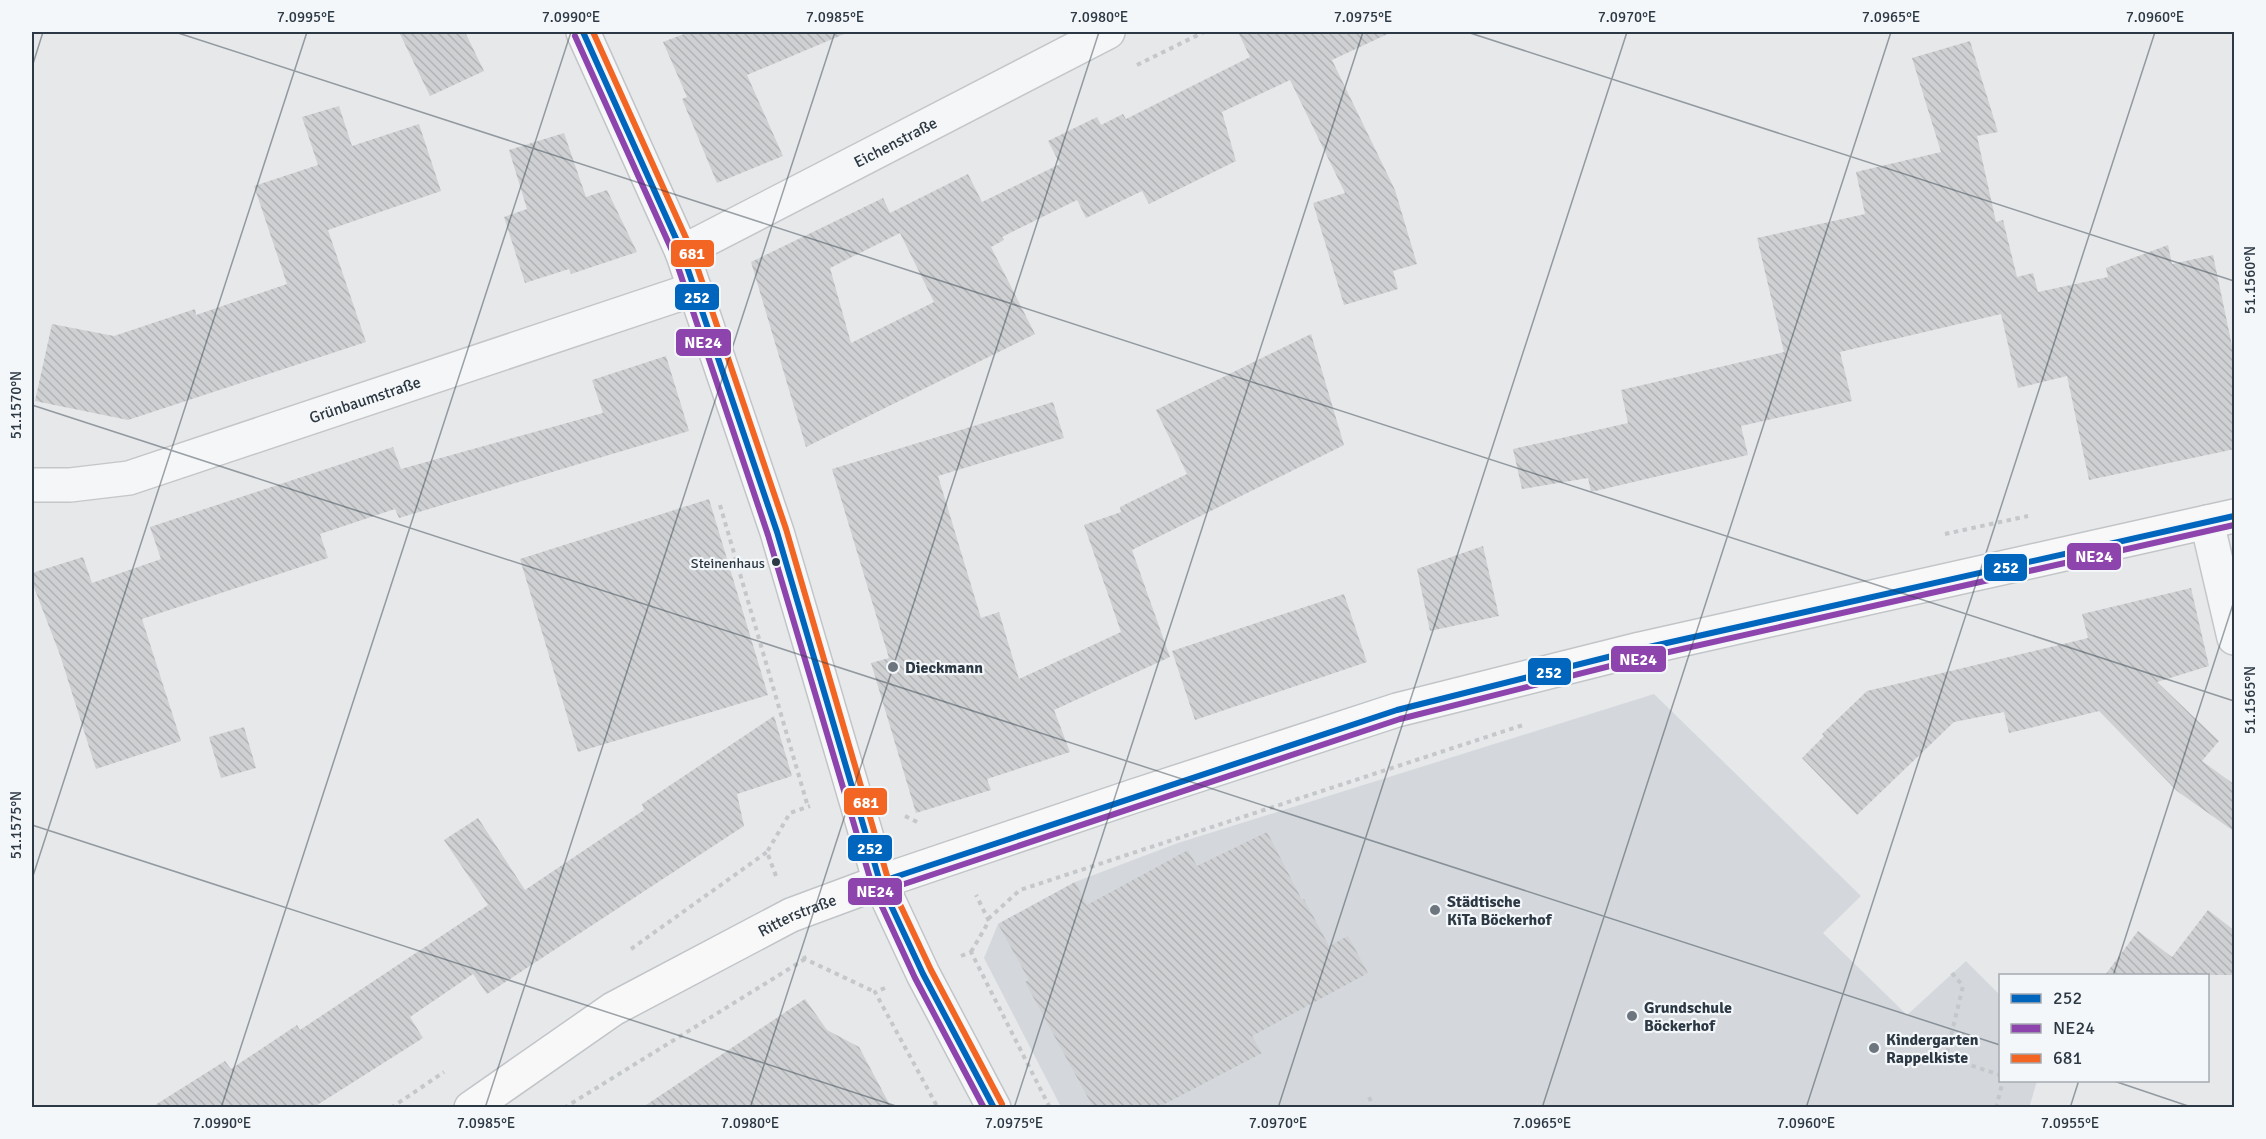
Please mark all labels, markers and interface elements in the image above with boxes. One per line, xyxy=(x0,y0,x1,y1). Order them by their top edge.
text: 7.0995°E xyxy=(277,8,335,26)
text: 7.0990°E xyxy=(542,8,600,26)
text: 7.0985°E xyxy=(806,8,864,26)
text: 7.0980°E xyxy=(1070,8,1128,26)
text: 7.0975°E xyxy=(1334,8,1392,26)
text: 7.0970°E xyxy=(1598,8,1656,26)
text: 7.0965°E xyxy=(1862,8,1920,26)
text: 7.0960°E xyxy=(2126,8,2184,26)
street label: Eichenstraße xyxy=(851,113,941,173)
line badge: 681 xyxy=(670,239,715,268)
text: 681 xyxy=(679,244,705,264)
text: 51.1560°N xyxy=(2241,246,2259,314)
line badge: 252 xyxy=(674,283,720,311)
text: 252 xyxy=(684,288,710,308)
line badge: NE24 xyxy=(675,328,732,357)
text: NE24 xyxy=(684,333,722,353)
text: 51.1570°N xyxy=(7,371,25,439)
street label: Grünbaumstraße xyxy=(307,372,423,428)
line badge: NE24 xyxy=(2066,542,2122,571)
text: NE24 xyxy=(2075,547,2113,567)
line badge: 252 xyxy=(1983,553,2028,582)
place label: Steinenhaus xyxy=(691,555,765,572)
marker: Steinenhaus xyxy=(770,556,782,568)
text: 252 xyxy=(1993,558,2019,578)
line badge: NE24 xyxy=(1610,645,1667,673)
text: NE24 xyxy=(1619,650,1657,670)
line badge: 252 xyxy=(1527,657,1572,686)
place label: Dieckmann xyxy=(905,658,983,678)
marker: Dieckmann xyxy=(886,660,900,674)
text: 252 xyxy=(1536,663,1562,683)
text: 51.1565°N xyxy=(2241,666,2259,734)
line badge: 681 xyxy=(843,787,888,816)
text: 51.1575°N xyxy=(7,791,25,859)
text: 681 xyxy=(853,793,879,813)
line badge: 252 xyxy=(847,834,893,862)
text: 252 xyxy=(857,839,883,859)
line badge: NE24 xyxy=(847,877,903,906)
text: NE24 xyxy=(856,882,894,902)
street label: Ritterstraße xyxy=(755,890,839,942)
place label: Städtische KiTa Böckerhof xyxy=(1447,892,1553,930)
marker: Städtische KiTa Böckerhof xyxy=(1428,903,1442,917)
legend xyxy=(1999,974,2209,1082)
text: 252 xyxy=(2053,987,2082,1009)
place label: Grundschule Böckerhof xyxy=(1644,998,1732,1036)
marker: Grundschule Böckerhof xyxy=(1625,1009,1639,1023)
text: NE24 xyxy=(2053,1017,2095,1039)
place label: Kindergarten Rappelkiste xyxy=(1886,1030,1979,1068)
marker: Kindergarten Rappelkiste xyxy=(1867,1041,1881,1055)
text: 681 xyxy=(2053,1047,2082,1069)
text: 7.0990°E xyxy=(193,1114,251,1132)
text: 7.0985°E xyxy=(457,1114,515,1132)
text: 7.0980°E xyxy=(721,1114,779,1132)
text: 7.0975°E xyxy=(985,1114,1043,1132)
text: 7.0970°E xyxy=(1249,1114,1307,1132)
text: 7.0965°E xyxy=(1513,1114,1571,1132)
text: 7.0960°E xyxy=(1777,1114,1835,1132)
text: 7.0955°E xyxy=(2041,1114,2099,1132)

